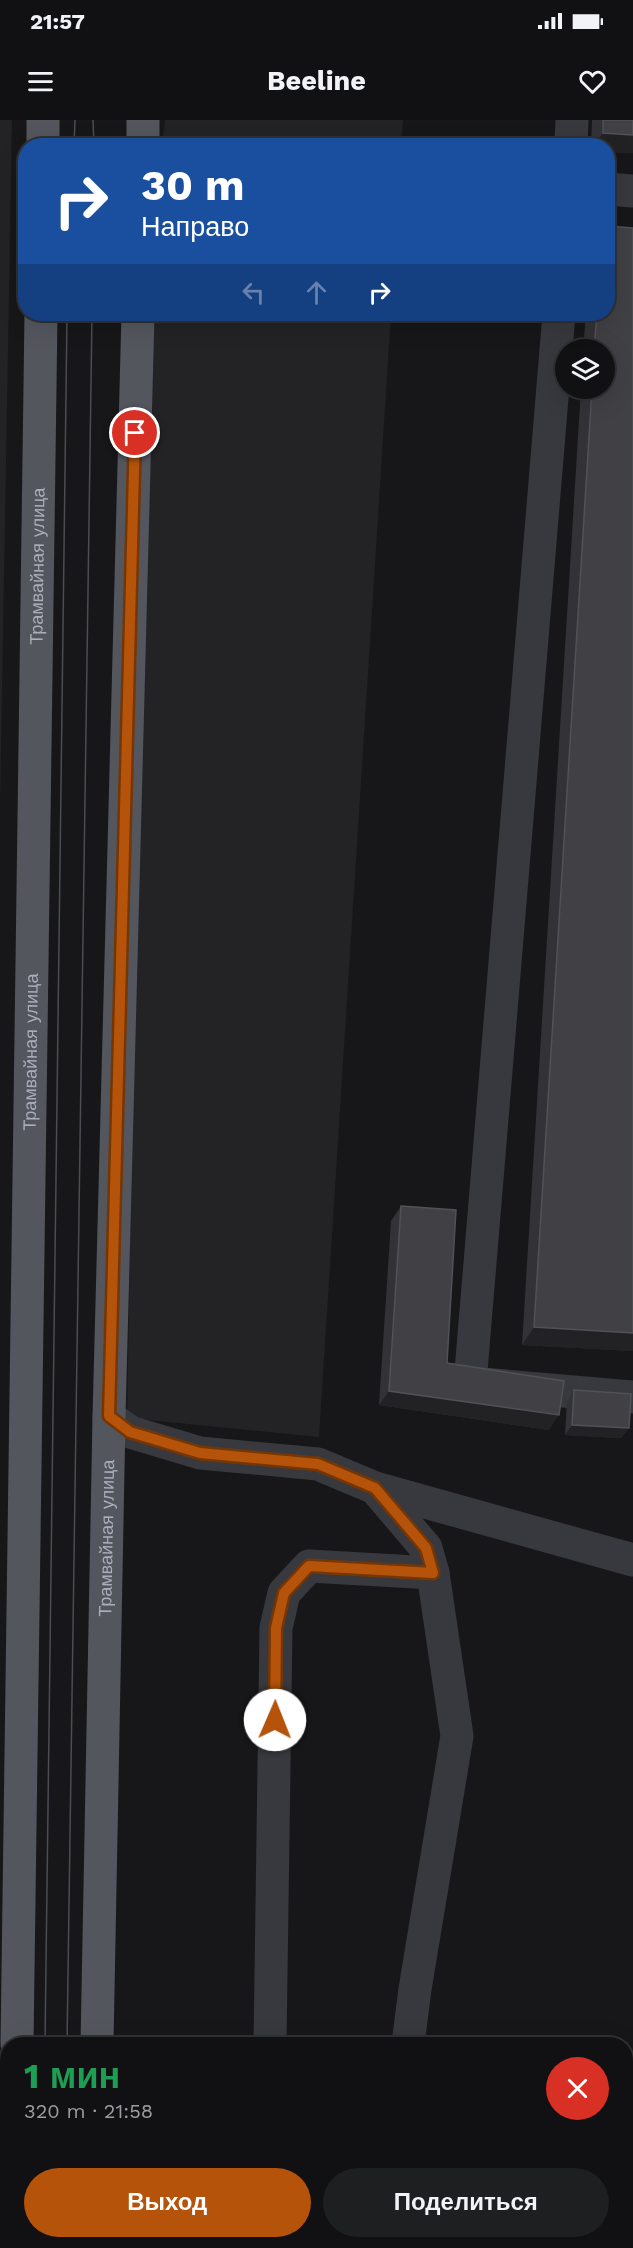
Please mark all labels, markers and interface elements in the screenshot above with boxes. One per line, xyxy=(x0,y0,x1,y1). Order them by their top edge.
text: 21:57 xyxy=(30,9,85,34)
icon: menu xyxy=(24,65,57,98)
text: Beeline xyxy=(267,65,366,97)
icon: heart xyxy=(576,65,609,98)
text: 30 m xyxy=(141,161,245,210)
icon: right xyxy=(42,162,120,240)
text: Направо xyxy=(141,211,249,243)
icon: left xyxy=(237,276,270,309)
icon: ahead xyxy=(300,276,333,309)
icon: right xyxy=(363,276,396,309)
map controls xyxy=(555,339,615,399)
button: layers xyxy=(555,339,615,399)
pin xyxy=(109,407,160,458)
icon: arrive xyxy=(118,416,151,449)
street label: Трамвайная улица xyxy=(25,486,49,645)
street label: Трамвайная улица xyxy=(19,972,42,1131)
street label: Трамвайная улица xyxy=(94,1458,118,1617)
position arrow xyxy=(243,1688,307,1752)
text: 1 мин xyxy=(24,2055,120,2097)
button: close xyxy=(546,2057,609,2120)
text: 320 m · 21:58 xyxy=(24,2099,153,2123)
button: Выход xyxy=(24,2168,311,2237)
button: Поделиться xyxy=(323,2168,609,2237)

